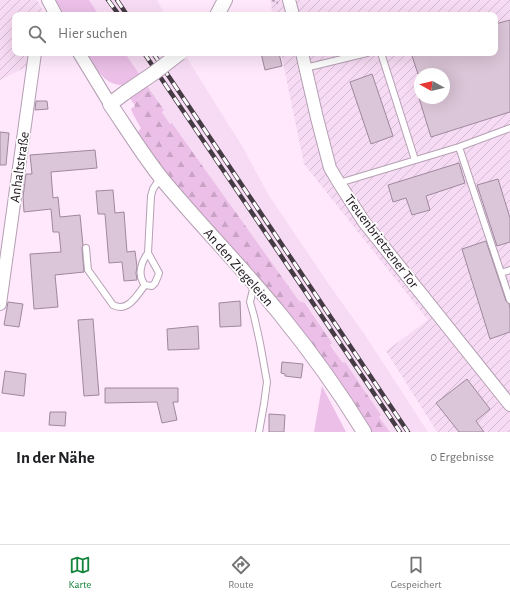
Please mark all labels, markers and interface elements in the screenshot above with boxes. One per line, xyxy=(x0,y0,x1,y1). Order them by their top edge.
search box xyxy=(12,12,498,56)
icon: search xyxy=(26,23,48,45)
text: Hier suchen xyxy=(58,26,128,41)
north arrow xyxy=(414,68,450,104)
street label: Anhaltstraße xyxy=(8,131,32,204)
street label: Treuenbrietzener Tor xyxy=(342,192,421,291)
street label: An den Ziegeleien xyxy=(201,226,276,309)
text: In der Nähe xyxy=(16,449,95,466)
text: 0 Ergebnisse xyxy=(430,451,494,464)
tab: Karte xyxy=(69,554,91,591)
tab: Route xyxy=(228,554,254,591)
tab: Gespeichert xyxy=(391,554,441,591)

